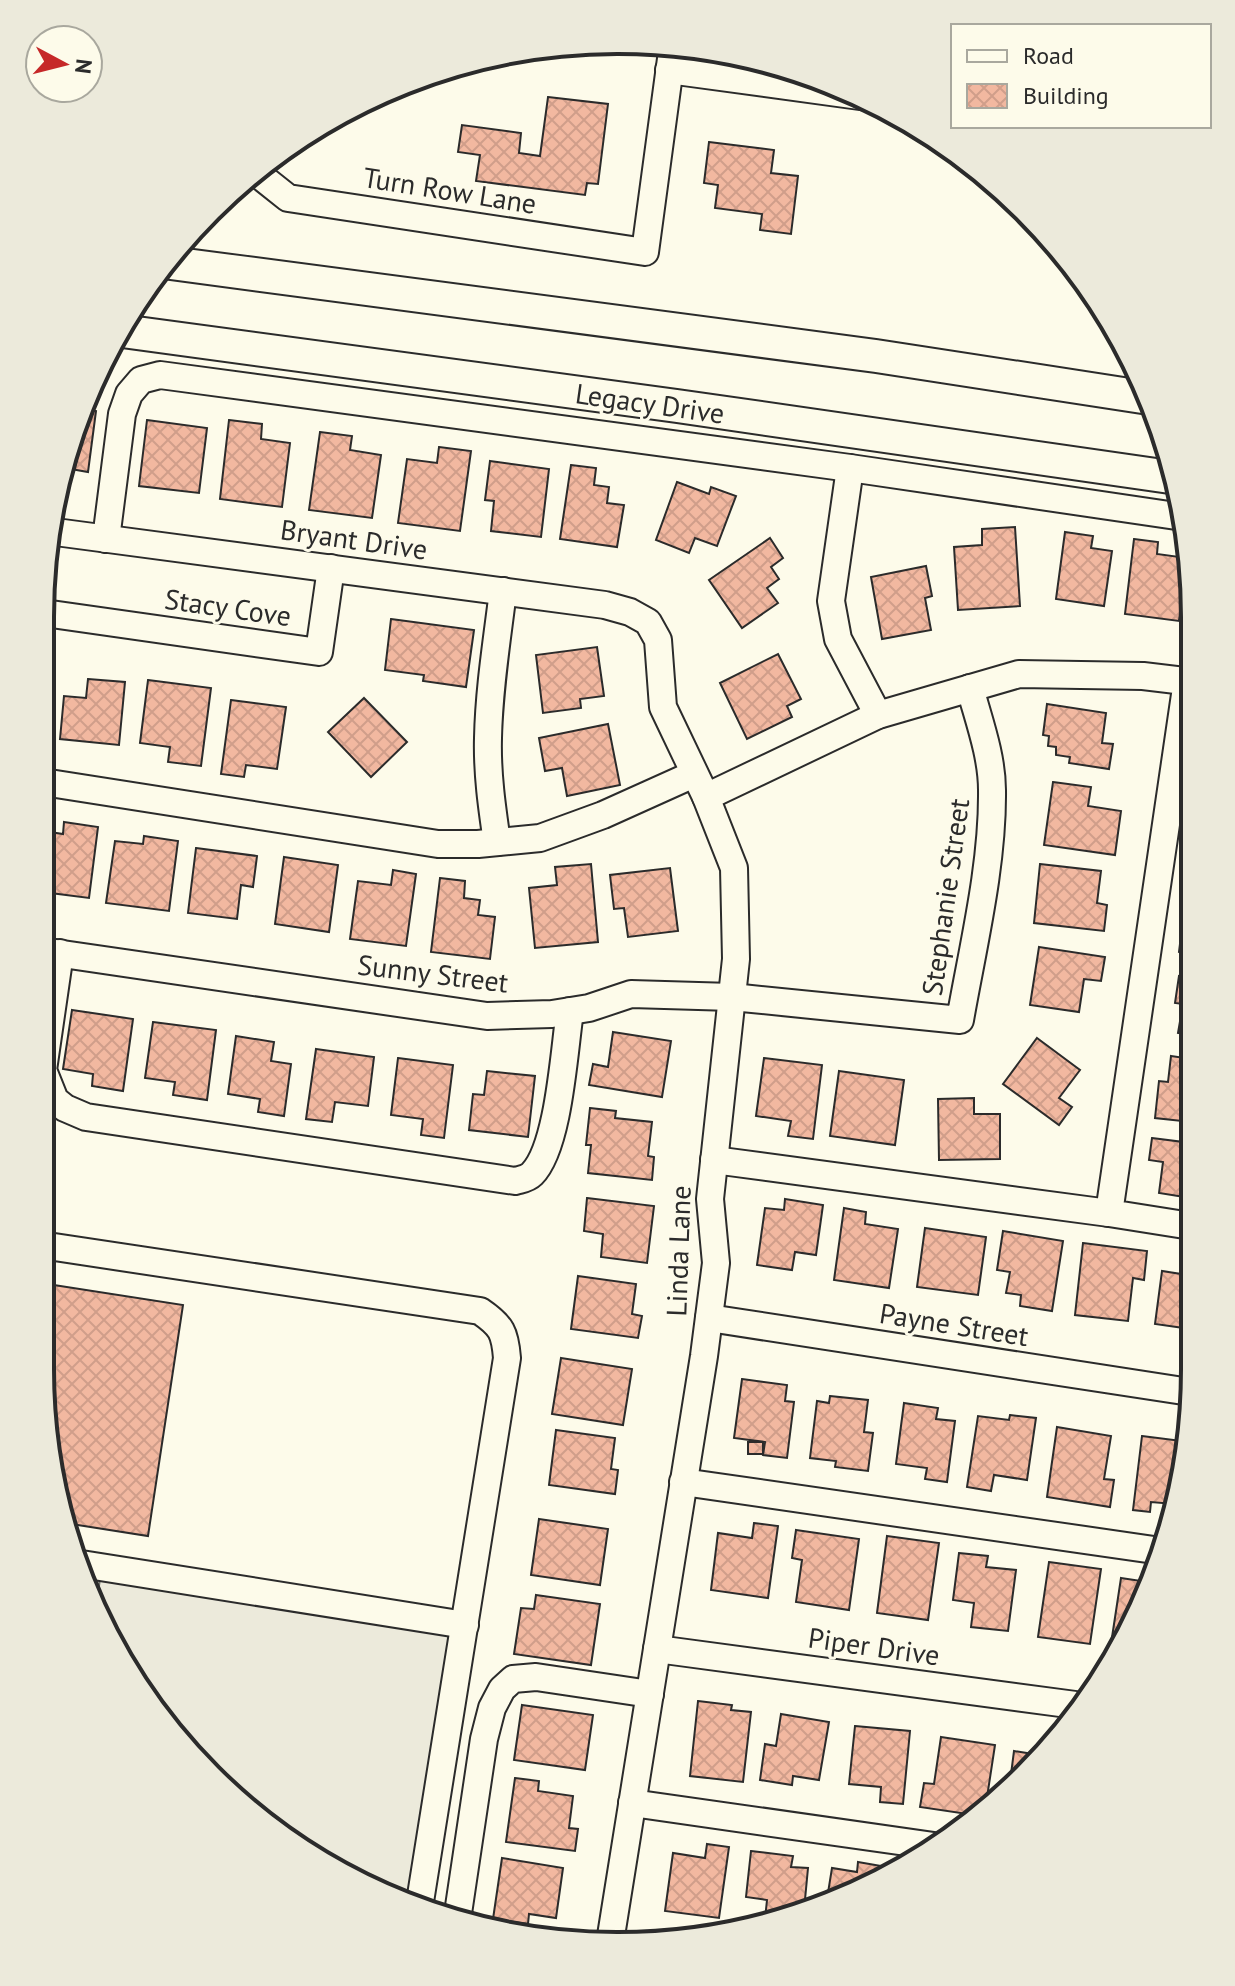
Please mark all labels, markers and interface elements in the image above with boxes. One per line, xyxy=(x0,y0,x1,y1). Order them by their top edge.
north arrow xyxy=(24,24,104,104)
legend xyxy=(951,24,1211,128)
text: Road xyxy=(1023,40,1074,71)
text: N xyxy=(69,58,99,75)
text: Building xyxy=(1023,80,1109,111)
street label: Turn Row Lane xyxy=(361,158,539,222)
street label: Legacy Drive xyxy=(573,374,727,432)
street label: Bryant Drive xyxy=(278,510,430,568)
street label: Stacy Cove xyxy=(162,580,294,634)
street label: Stephanie Street xyxy=(913,796,977,998)
street label: Sunny Street xyxy=(355,945,511,1001)
street label: Linda Lane xyxy=(657,1185,699,1317)
street label: Payne Street xyxy=(877,1294,1032,1354)
street label: Piper Drive xyxy=(806,1618,942,1674)

